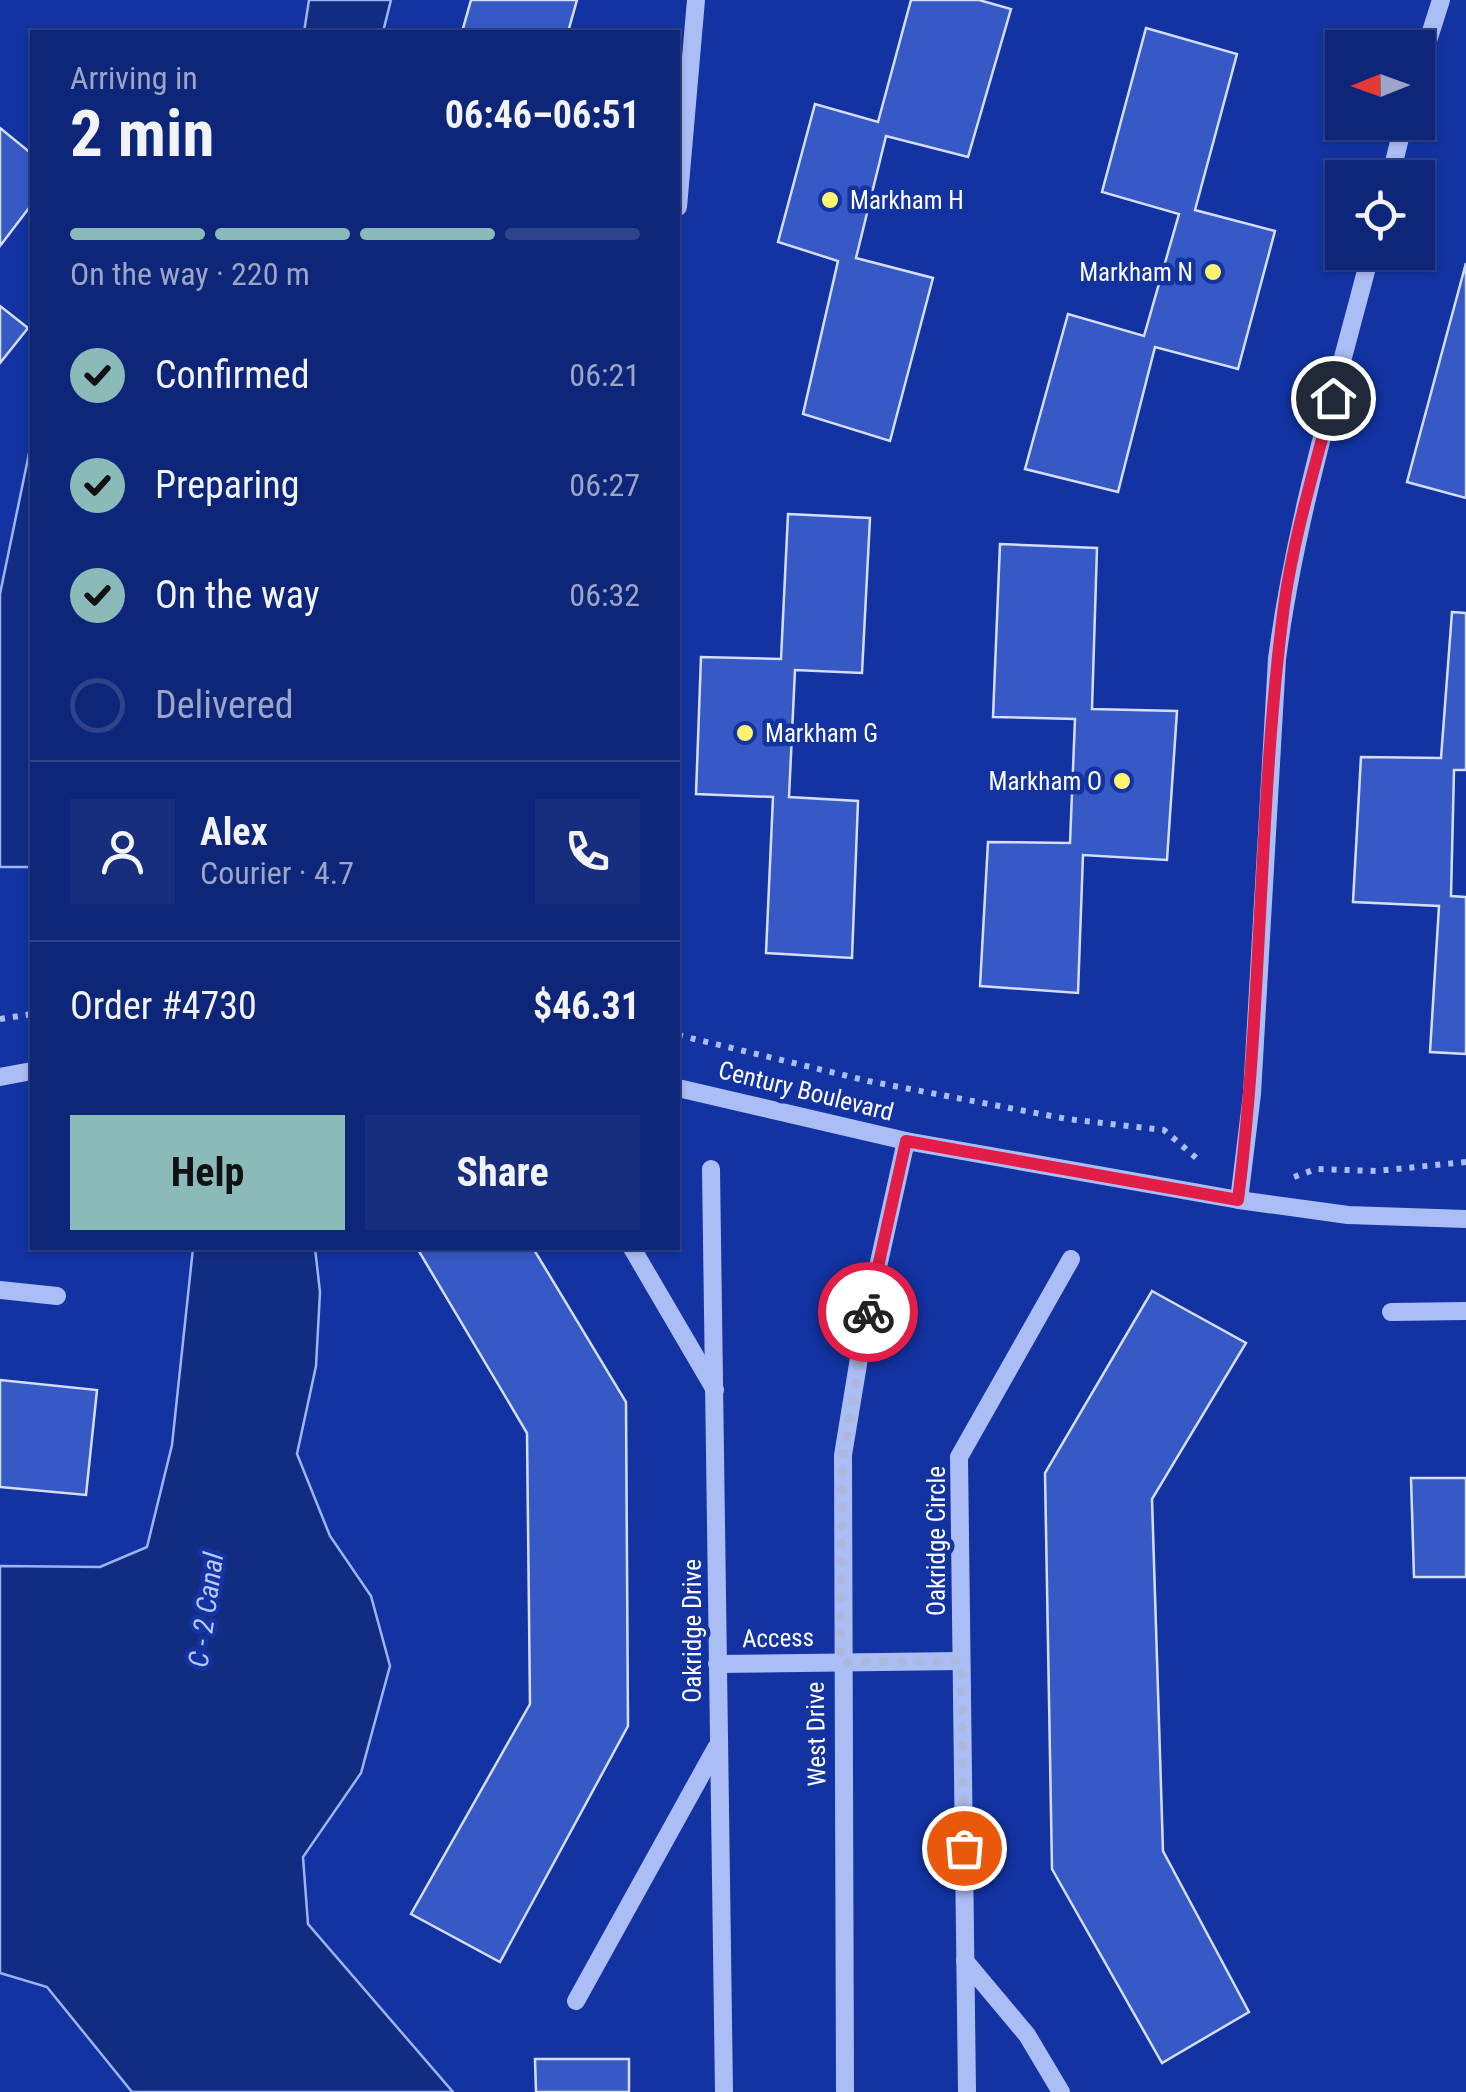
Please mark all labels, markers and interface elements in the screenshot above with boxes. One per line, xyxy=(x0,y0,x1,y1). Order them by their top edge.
north arrow xyxy=(1325,30,1435,140)
map controls xyxy=(1325,30,1435,270)
text: Arriving in xyxy=(70,59,198,97)
text: 06:46–06:51 xyxy=(445,93,640,137)
text: 2 min xyxy=(70,96,214,172)
button: locate xyxy=(1325,160,1435,270)
place label: Markham H xyxy=(850,186,964,215)
marker: Markham H xyxy=(819,189,841,211)
text: On the way · 220 m xyxy=(70,255,310,293)
place label: Markham N xyxy=(1079,258,1193,287)
marker: Markham N xyxy=(1202,261,1224,283)
icon: check xyxy=(70,348,125,403)
text: Confirmed xyxy=(155,353,310,397)
text: 06:21 xyxy=(569,356,640,394)
pin xyxy=(1291,356,1376,441)
icon: home xyxy=(1306,371,1361,426)
icon: check xyxy=(70,458,125,513)
text: Preparing xyxy=(155,463,300,507)
text: 06:27 xyxy=(569,466,640,504)
icon: check xyxy=(70,568,125,623)
text: On the way xyxy=(155,573,320,617)
text: 06:32 xyxy=(569,576,640,614)
text: Delivered xyxy=(155,683,294,727)
place label: Markham G xyxy=(765,719,878,748)
marker: Markham G xyxy=(734,722,756,744)
place label: Markham O xyxy=(989,767,1102,796)
marker: Markham O xyxy=(1111,770,1133,792)
button: person xyxy=(70,799,175,904)
button: phone xyxy=(535,799,640,904)
text: Alex xyxy=(200,810,268,854)
text: Courier · 4.7 xyxy=(200,854,354,892)
text: Order #4730 xyxy=(70,984,257,1028)
text: $46.31 xyxy=(533,984,640,1028)
street label: Century Boulevard xyxy=(715,1055,897,1127)
button: Help xyxy=(70,1115,345,1230)
button: Share xyxy=(365,1115,640,1230)
courier xyxy=(818,1262,918,1362)
icon: bike xyxy=(841,1285,896,1340)
street label: Oakridge Circle xyxy=(922,1466,951,1616)
water label: C - 2 Canal xyxy=(182,1550,230,1669)
street label: Oakridge Drive xyxy=(678,1559,707,1703)
street label: Access xyxy=(742,1623,814,1653)
street label: West Drive xyxy=(801,1681,831,1787)
pin xyxy=(922,1806,1007,1891)
icon: bag xyxy=(937,1821,992,1876)

